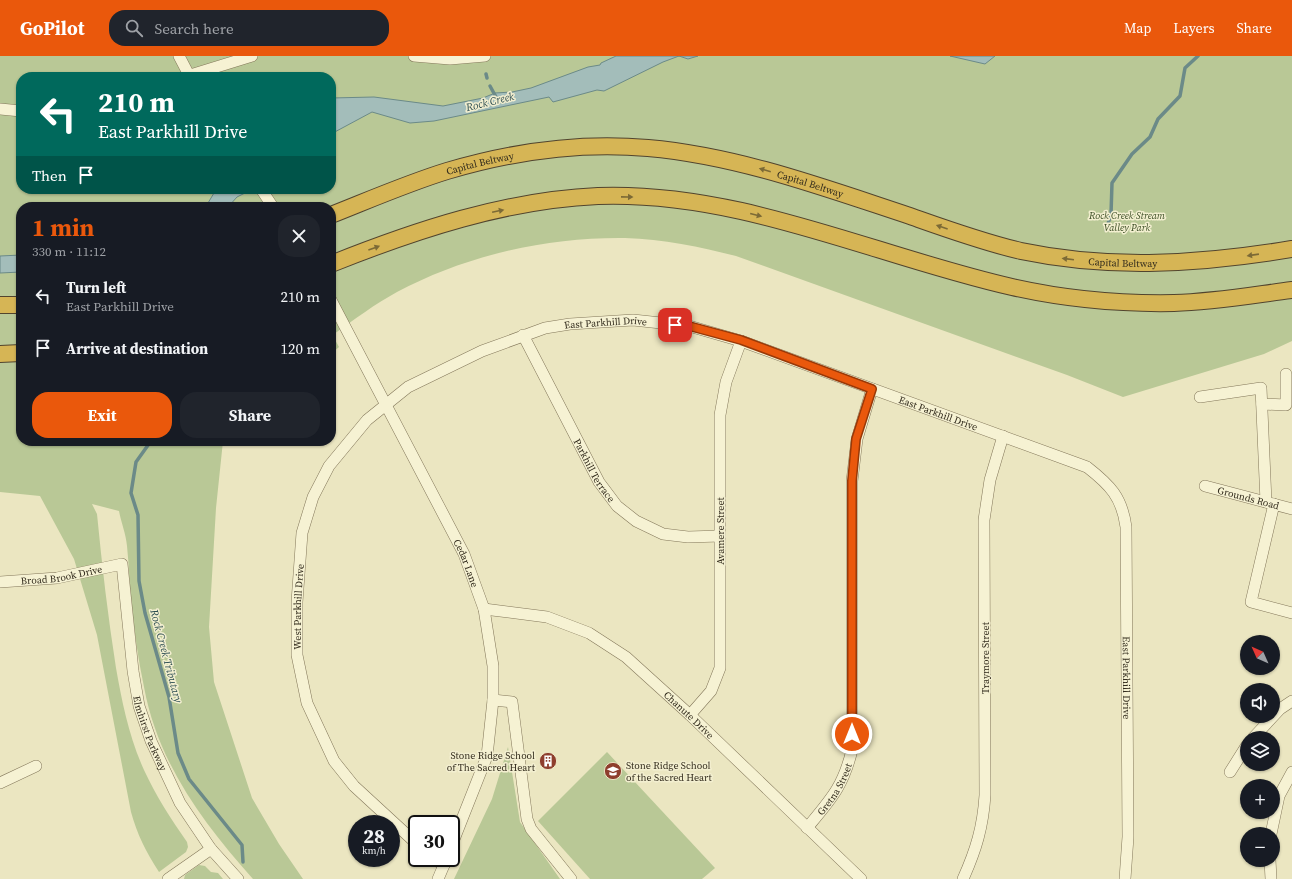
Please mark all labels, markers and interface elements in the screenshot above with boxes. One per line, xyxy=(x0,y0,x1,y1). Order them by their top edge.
search box xyxy=(109,10,389,46)
text: GoPilot xyxy=(20,15,85,41)
icon: search xyxy=(123,17,145,39)
text: Search here xyxy=(155,18,234,39)
text: Map xyxy=(1124,18,1151,38)
text: Layers xyxy=(1173,18,1215,38)
text: Share xyxy=(1237,18,1272,38)
text: 210 m xyxy=(98,83,175,121)
icon: left xyxy=(32,88,84,140)
water label: Rock Creek xyxy=(463,89,516,115)
text: East Parkhill Drive xyxy=(98,119,247,144)
street label: Capital Beltway xyxy=(445,149,516,177)
icon: arrive xyxy=(75,164,97,186)
text: Then xyxy=(32,165,67,186)
one-way arrow xyxy=(759,167,771,173)
street label: Capital Beltway xyxy=(776,167,846,200)
one-way arrow xyxy=(621,194,634,200)
one-way arrow xyxy=(492,207,504,213)
park label: Rock Creek Stream Valley Park xyxy=(1088,209,1166,234)
text: 1 min xyxy=(32,211,94,244)
one-way arrow xyxy=(750,212,762,218)
button: close xyxy=(278,215,320,257)
one-way arrow xyxy=(936,224,948,230)
text: 330 m · 11:12 xyxy=(32,243,106,260)
one-way arrow xyxy=(368,245,380,251)
one-way arrow xyxy=(1247,252,1260,258)
street label: Capital Beltway xyxy=(1088,254,1158,269)
one-way arrow xyxy=(1062,255,1074,262)
text: Turn left xyxy=(66,277,126,298)
icon: left xyxy=(32,285,54,307)
text: 210 m xyxy=(280,286,320,307)
text: East Parkhill Drive xyxy=(66,298,174,315)
pin xyxy=(658,308,692,342)
street label: East Parkhill Drive xyxy=(563,313,648,331)
icon: arrive xyxy=(664,314,686,336)
icon: arrive xyxy=(32,337,54,359)
text: Arrive at destination xyxy=(66,338,208,359)
text: 120 m xyxy=(280,338,320,359)
button: Exit xyxy=(32,392,172,438)
button: Share xyxy=(180,392,320,438)
street label: East Parkhill Drive xyxy=(897,393,980,433)
street label: Parkhill Terrace xyxy=(571,436,618,505)
street label: Grounds Road xyxy=(1216,483,1281,512)
street label: Avamere Street xyxy=(714,497,727,565)
street label: Cedar Lane xyxy=(451,537,482,589)
street label: Broad Brook Drive xyxy=(20,562,103,587)
street label: West Parkhill Drive xyxy=(291,563,306,650)
water label: Rock Creek Tributary xyxy=(146,607,186,705)
street label: Traymore Street xyxy=(979,621,992,694)
north arrow xyxy=(1240,635,1280,675)
map controls xyxy=(1240,635,1280,867)
street label: East Parkhill Drive xyxy=(1120,636,1134,719)
button: sound xyxy=(1240,683,1280,723)
street label: Chanute Drive xyxy=(661,688,717,741)
street label: Elmhirst Parkway xyxy=(131,695,171,773)
position arrow xyxy=(831,713,873,755)
button: layers xyxy=(1240,731,1280,771)
place label: Stone Ridge School of The Sacred Heart xyxy=(447,749,536,774)
building icon: Stone Ridge School of The Sacred Heart xyxy=(538,751,558,771)
place label: Stone Ridge School of the Sacred Heart xyxy=(626,759,713,784)
school or university icon: Stone Ridge School of the Sacred Heart xyxy=(603,761,623,781)
street label: Gretna Street xyxy=(814,761,855,818)
button: + xyxy=(1240,779,1280,819)
speed limit sign: 30 xyxy=(408,815,460,867)
text: 28 xyxy=(363,822,385,850)
button: − xyxy=(1240,827,1280,867)
text: km/h xyxy=(362,844,386,857)

